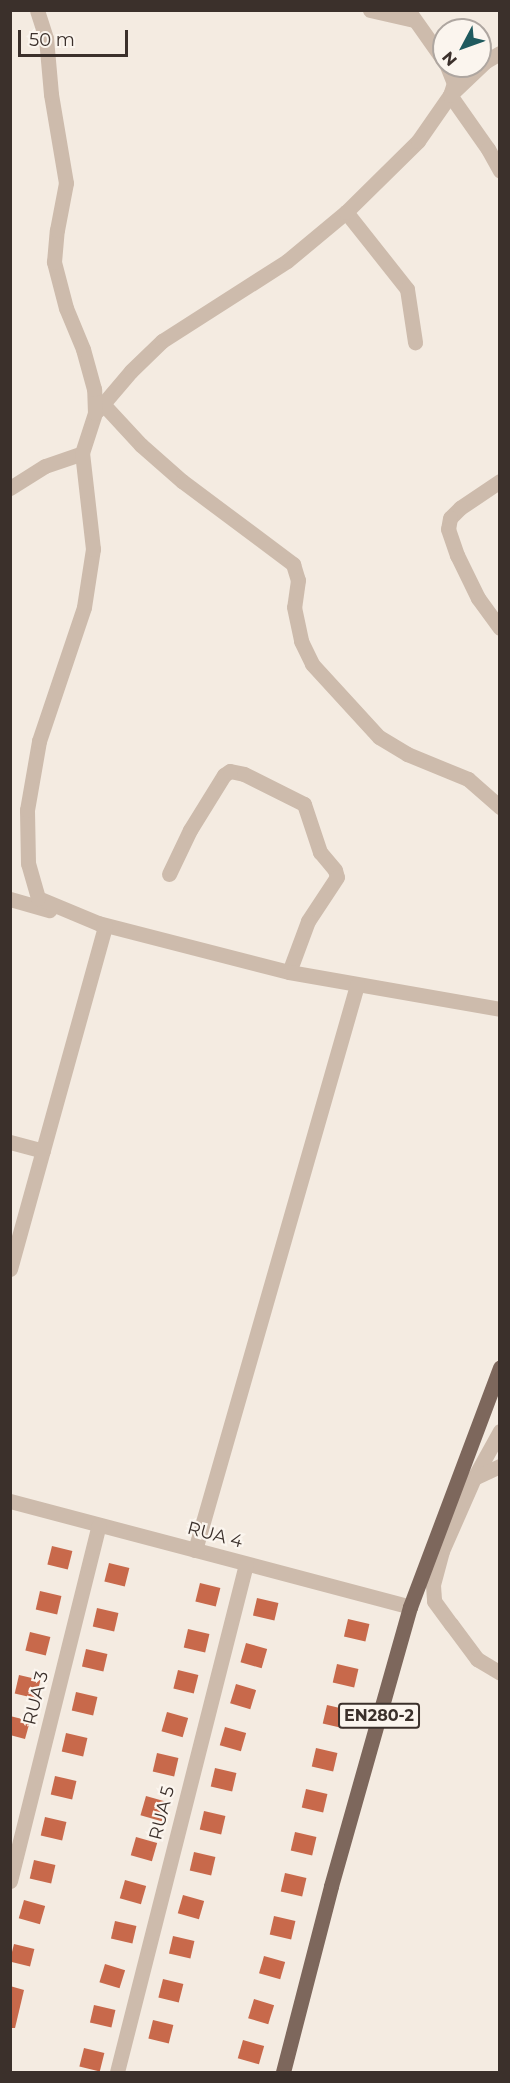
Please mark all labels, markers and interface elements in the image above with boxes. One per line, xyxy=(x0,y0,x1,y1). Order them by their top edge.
scale bar xyxy=(21,18,130,56)
north arrow xyxy=(432,18,492,78)
text: 50 m xyxy=(29,29,75,51)
text: N xyxy=(438,48,461,70)
street label: RUA 4 xyxy=(185,1517,245,1553)
street label: RUA 3 xyxy=(19,1669,53,1727)
road number: EN280-2 xyxy=(337,1703,421,1729)
street label: RUA 5 xyxy=(145,1784,179,1842)

